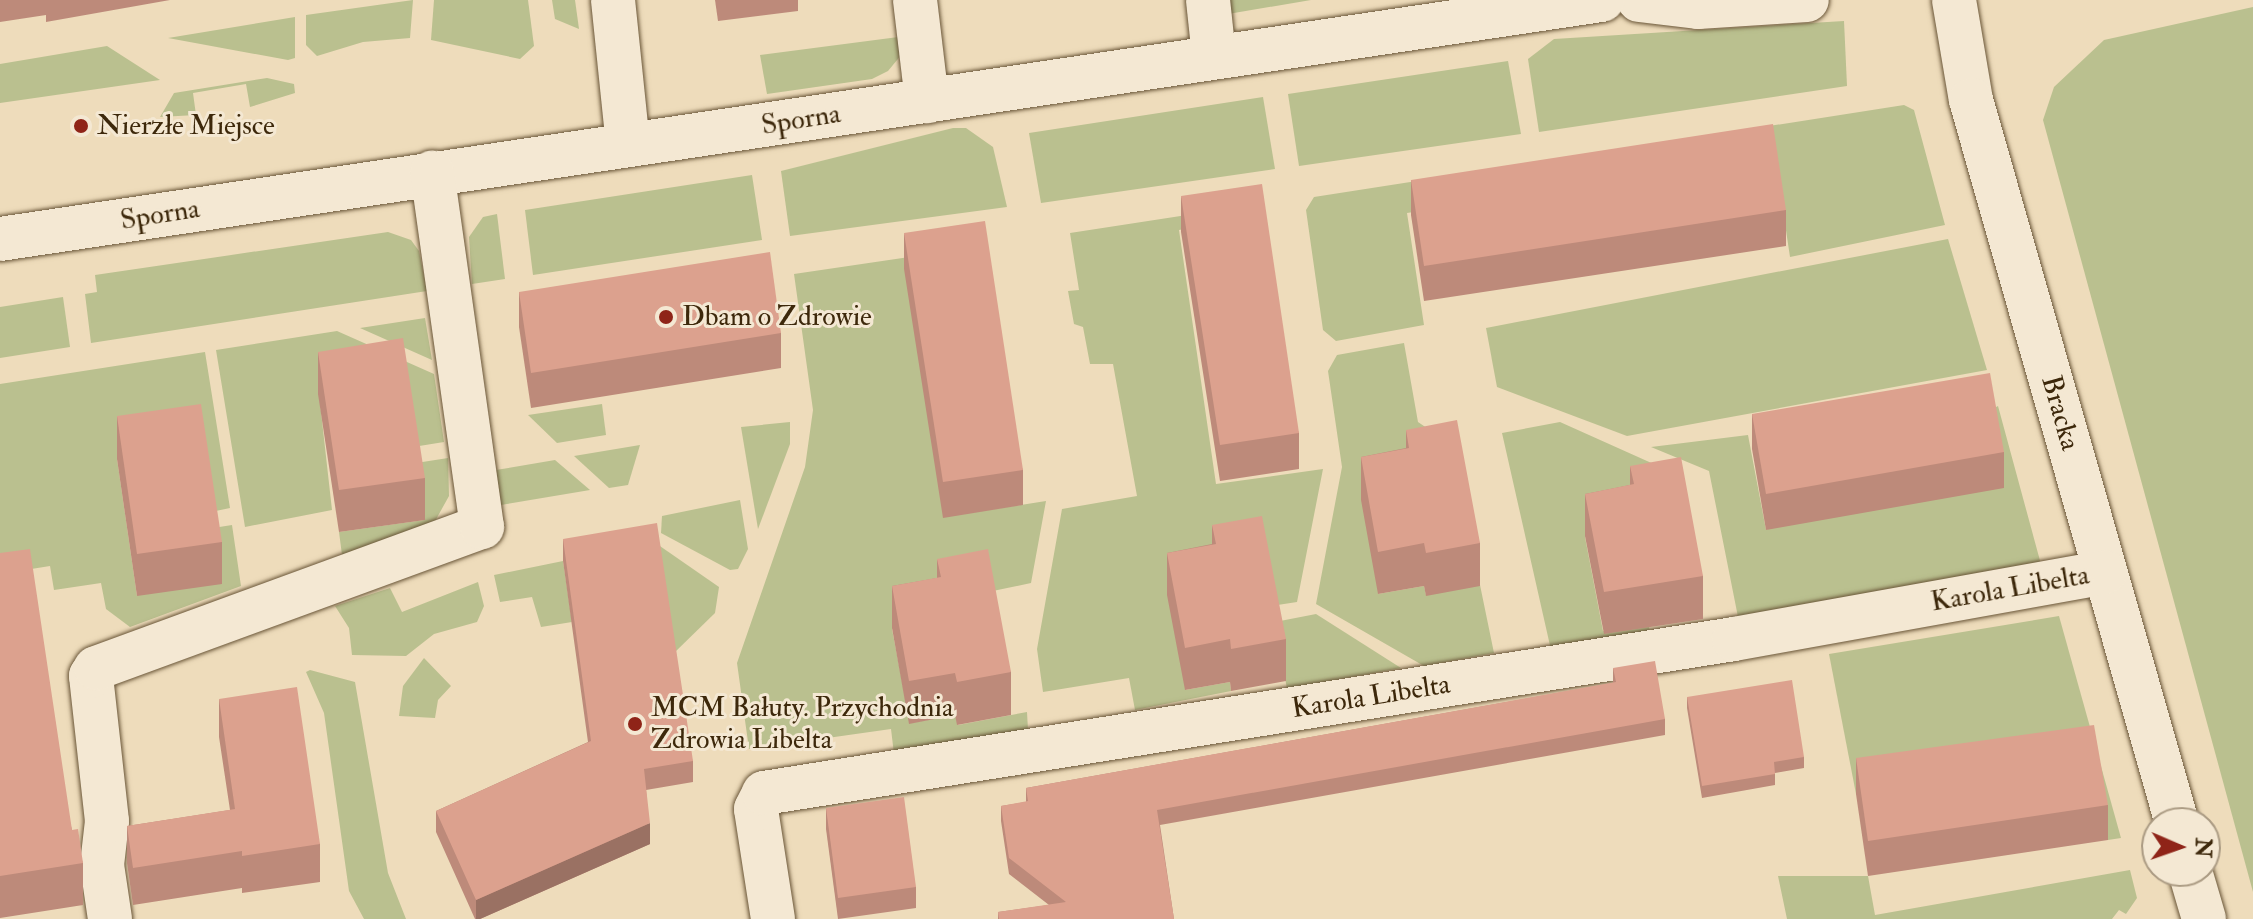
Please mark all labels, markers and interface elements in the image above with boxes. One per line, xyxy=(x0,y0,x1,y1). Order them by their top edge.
street label: Sporna xyxy=(759,97,843,143)
place label: Nierzłe Miejsce xyxy=(97,109,275,143)
marker: Nierzłe Miejsce xyxy=(72,117,90,135)
street label: Sporna xyxy=(118,192,202,238)
place label: Dbam o Zdrowie xyxy=(682,300,872,334)
marker: Dbam o Zdrowie xyxy=(657,308,675,326)
street label: Bracka xyxy=(2033,372,2087,454)
street label: Karola Libelta xyxy=(1928,559,2092,619)
street label: Karola Libelta xyxy=(1289,668,1453,726)
place label: MCM Bałuty. Przychodnia Zdrowia Libelta xyxy=(651,691,953,757)
marker: MCM Bałuty. Przychodnia Zdrowia Libelta xyxy=(626,715,644,733)
north arrow xyxy=(2141,807,2221,887)
text: N xyxy=(2189,837,2217,858)

